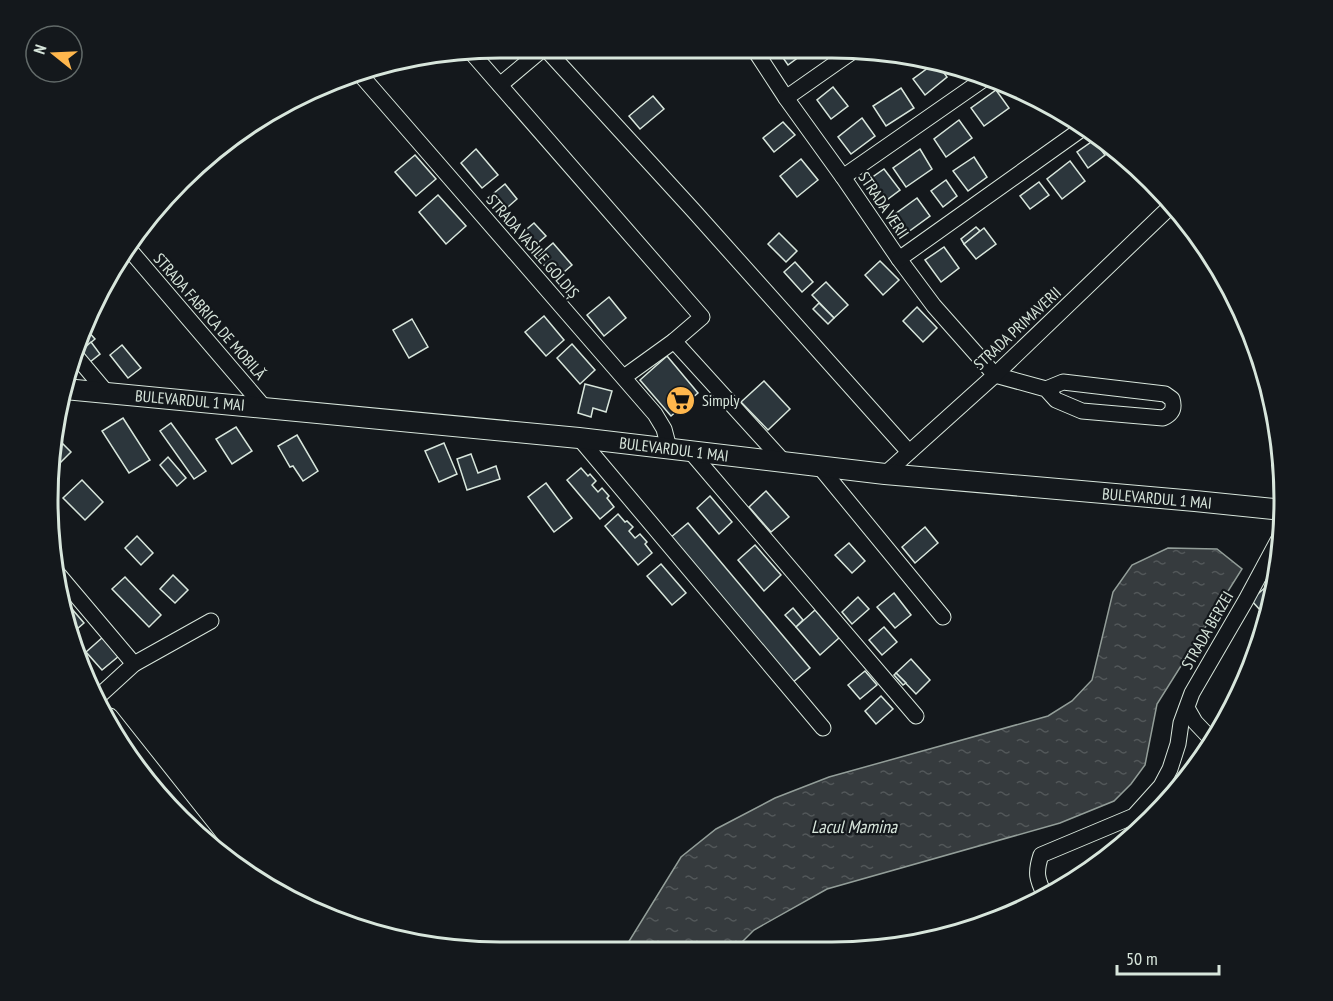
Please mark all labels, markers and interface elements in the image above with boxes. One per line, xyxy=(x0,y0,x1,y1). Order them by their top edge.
north arrow xyxy=(24,24,84,84)
text: N xyxy=(29,42,51,57)
street label: STRADA VERII xyxy=(854,168,914,242)
street label: STRADA VASILE GOLDIȘ xyxy=(482,190,584,302)
street label: STRADA FABRICA DE MOBILĂ xyxy=(150,249,271,384)
street label: STRADA PRIMAVERII xyxy=(969,282,1065,374)
supermarket icon: Simply xyxy=(665,384,697,416)
street label: BULEVARDUL 1 MAI xyxy=(134,385,246,415)
place label: Simply xyxy=(702,390,739,410)
street label: BULEVARDUL 1 MAI xyxy=(618,432,730,466)
street label: BULEVARDUL 1 MAI xyxy=(1101,483,1213,513)
street label: STRADA BERZEI xyxy=(1177,587,1237,673)
water label: Lacul Mamina xyxy=(811,815,898,838)
scale bar xyxy=(1117,938,1219,976)
text: 50 m xyxy=(1126,947,1158,970)

